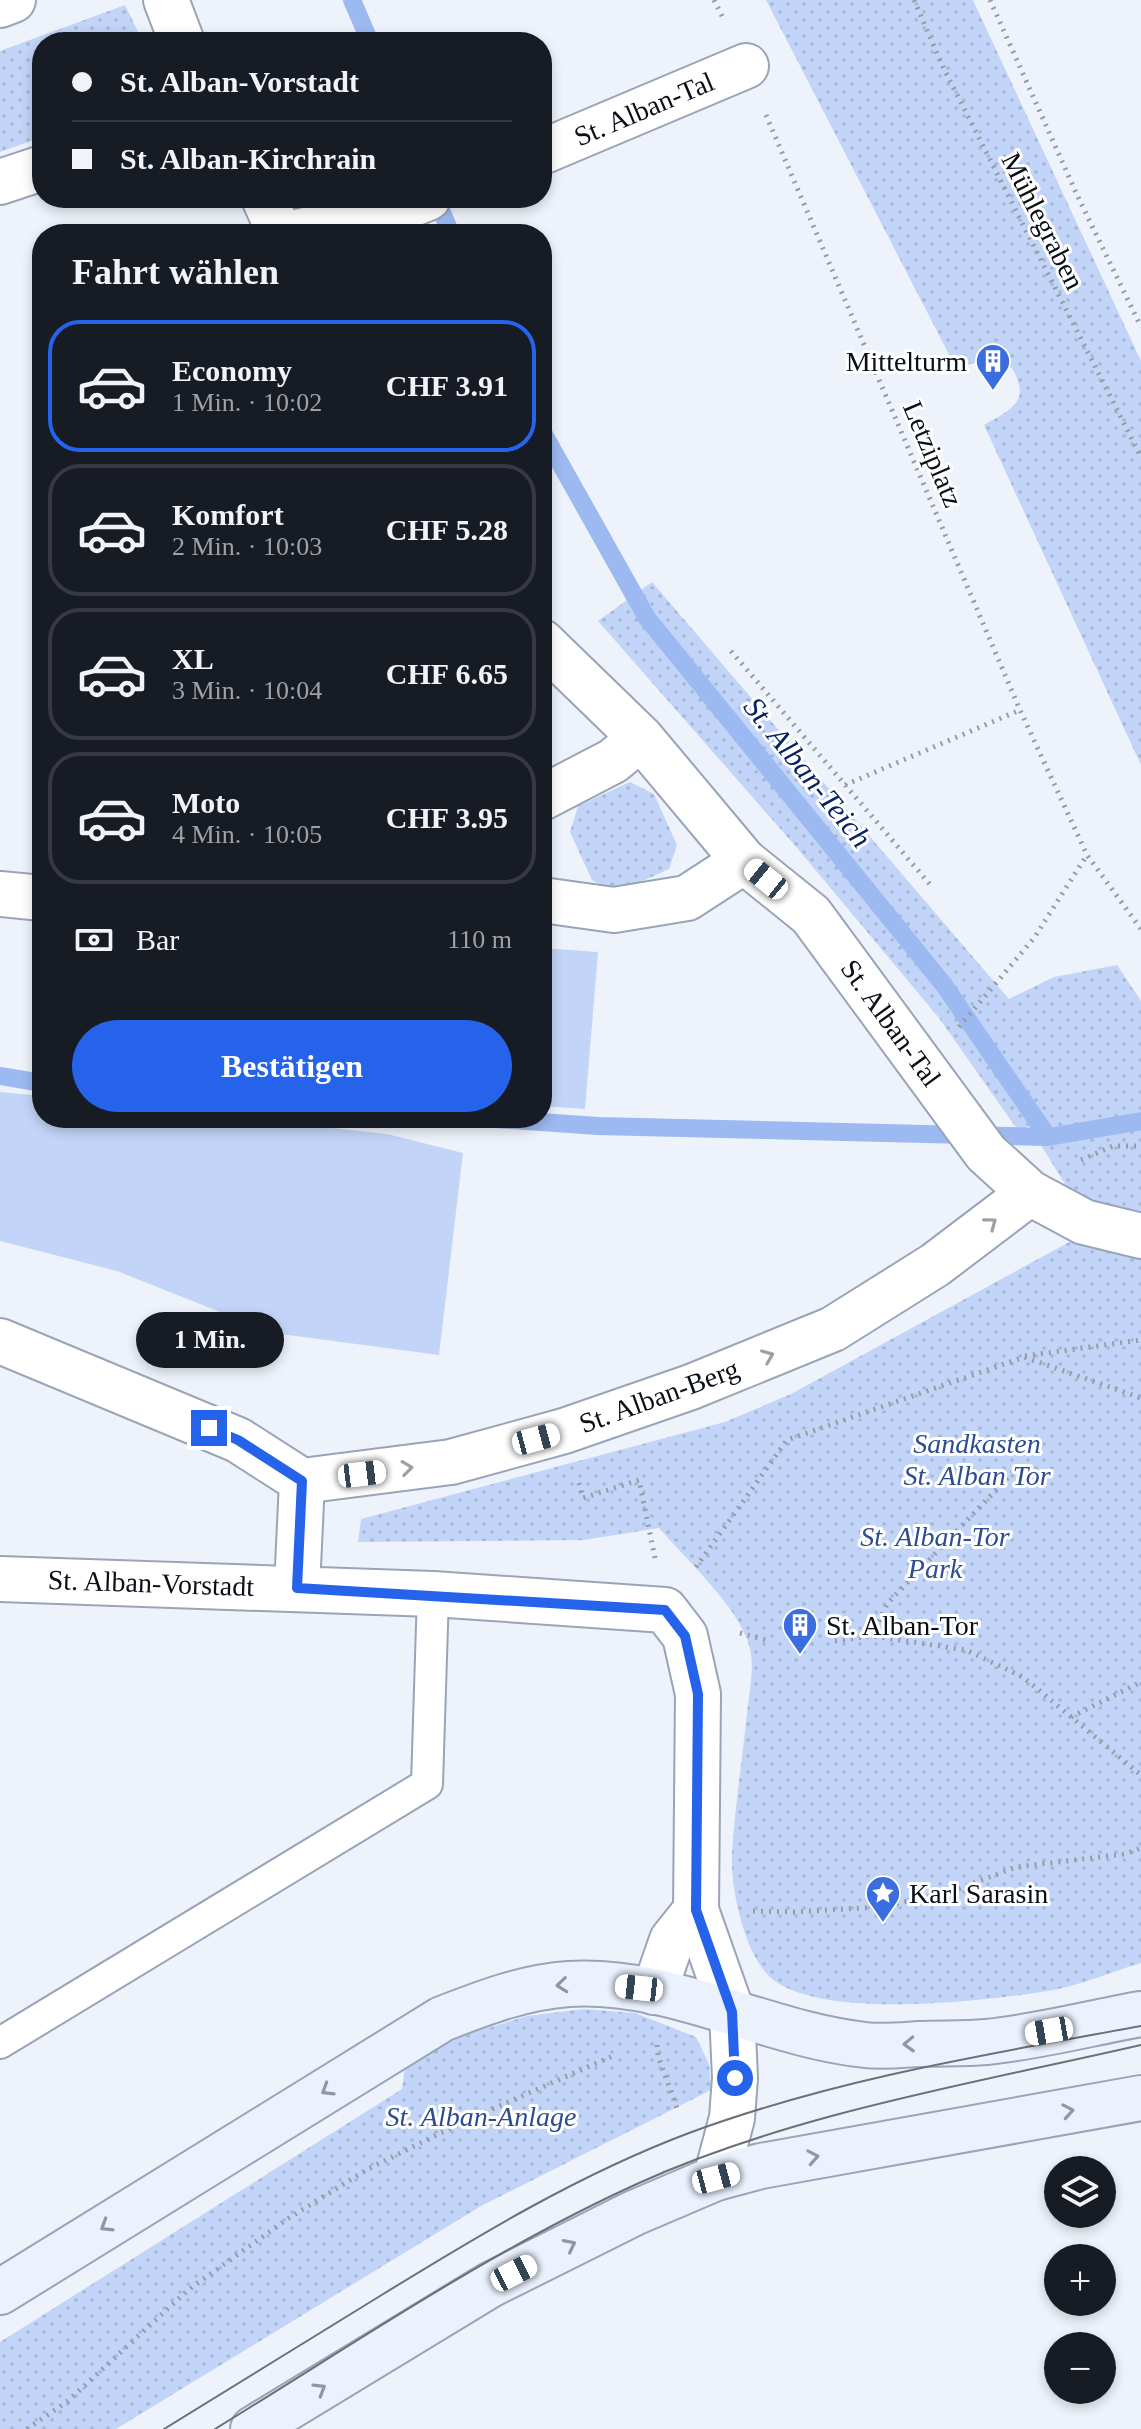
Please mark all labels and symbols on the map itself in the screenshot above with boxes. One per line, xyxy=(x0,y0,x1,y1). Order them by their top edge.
street label: St. Alban-Tal xyxy=(569,66,719,152)
street label: Mühlegraben xyxy=(995,147,1091,295)
building icon: Mittelturm xyxy=(974,342,1012,392)
place label: Mittelturm xyxy=(846,346,967,377)
street label: Letziplatz xyxy=(897,396,969,512)
water label: St. Alban-Teich xyxy=(737,690,879,854)
car xyxy=(740,855,792,903)
street label: St. Alban-Tal xyxy=(835,954,947,1093)
one-way arrow xyxy=(982,1218,996,1233)
callout: 1 Min. xyxy=(135,1312,283,1368)
one-way arrow xyxy=(760,1349,774,1365)
street label: St. Alban-Berg xyxy=(575,1353,743,1439)
route end xyxy=(191,1410,227,1446)
car xyxy=(510,1421,562,1457)
park label: Sandkasten St. Alban Tor xyxy=(903,1428,1051,1491)
car xyxy=(337,1459,387,1489)
one-way arrow xyxy=(400,1460,414,1477)
park label: St. Alban-Tor Park xyxy=(860,1521,1010,1584)
street label: St. Alban-Vorstadt xyxy=(47,1564,255,1602)
building icon: St. Alban-Tor xyxy=(781,1606,819,1656)
place label: St. Alban-Tor xyxy=(826,1610,979,1641)
place icon: Karl Sarasin xyxy=(864,1874,902,1924)
place label: Karl Sarasin xyxy=(909,1878,1048,1909)
car xyxy=(614,1974,664,2002)
one-way arrow xyxy=(555,1977,568,1994)
car xyxy=(1023,2015,1075,2047)
one-way arrow xyxy=(902,2036,915,2053)
route start xyxy=(717,2060,753,2096)
one-way arrow xyxy=(321,2080,336,2096)
park label: St. Alban-Anlage xyxy=(386,2101,576,2132)
one-way arrow xyxy=(1062,2103,1075,2120)
one-way arrow xyxy=(806,2150,819,2167)
car xyxy=(690,2160,742,2196)
one-way arrow xyxy=(100,2217,115,2232)
one-way arrow xyxy=(561,2240,576,2255)
car xyxy=(487,2251,541,2295)
one-way arrow xyxy=(311,2383,326,2398)

